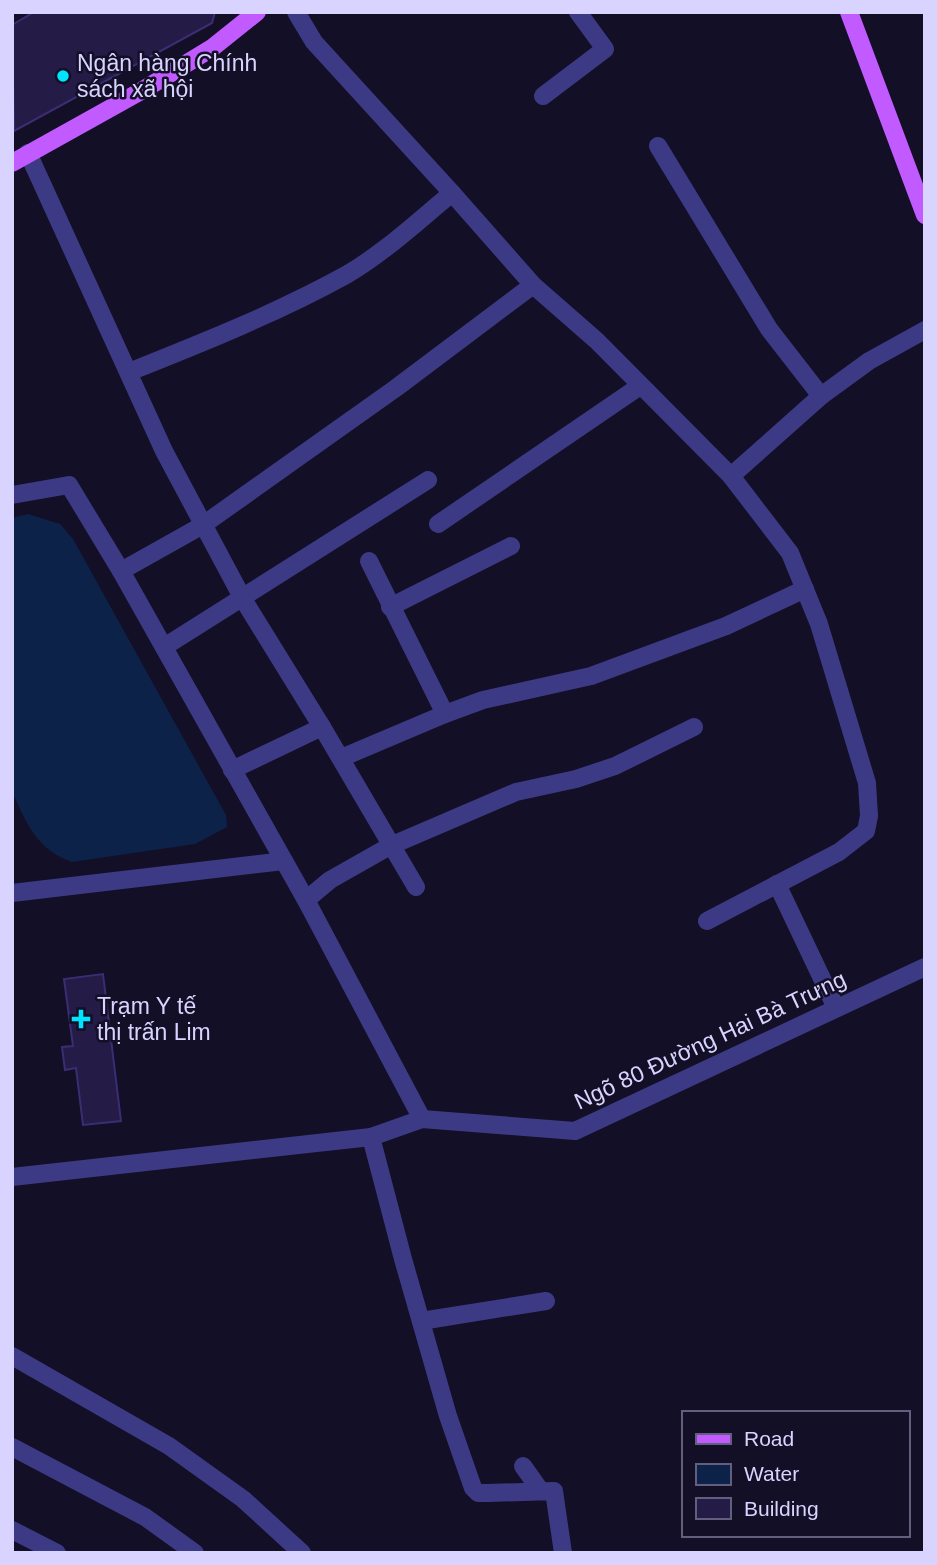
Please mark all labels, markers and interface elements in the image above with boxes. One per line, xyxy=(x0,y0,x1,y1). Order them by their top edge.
place label: Ngân hàng Chính sách xã hội xyxy=(77,50,257,102)
marker: Ngân hàng Chính sách xã hội xyxy=(55,68,71,84)
street label: Ngõ 80 Đường Hai Bà Trưng xyxy=(570,966,850,1114)
place label: Trạm Y tế thị trấn Lim xyxy=(97,993,211,1045)
marker: Trạm Y tế thị trấn Lim xyxy=(71,1009,91,1029)
legend xyxy=(682,1411,909,1537)
text: Road xyxy=(744,1427,794,1450)
text: Water xyxy=(744,1462,799,1485)
text: Building xyxy=(744,1497,819,1520)

